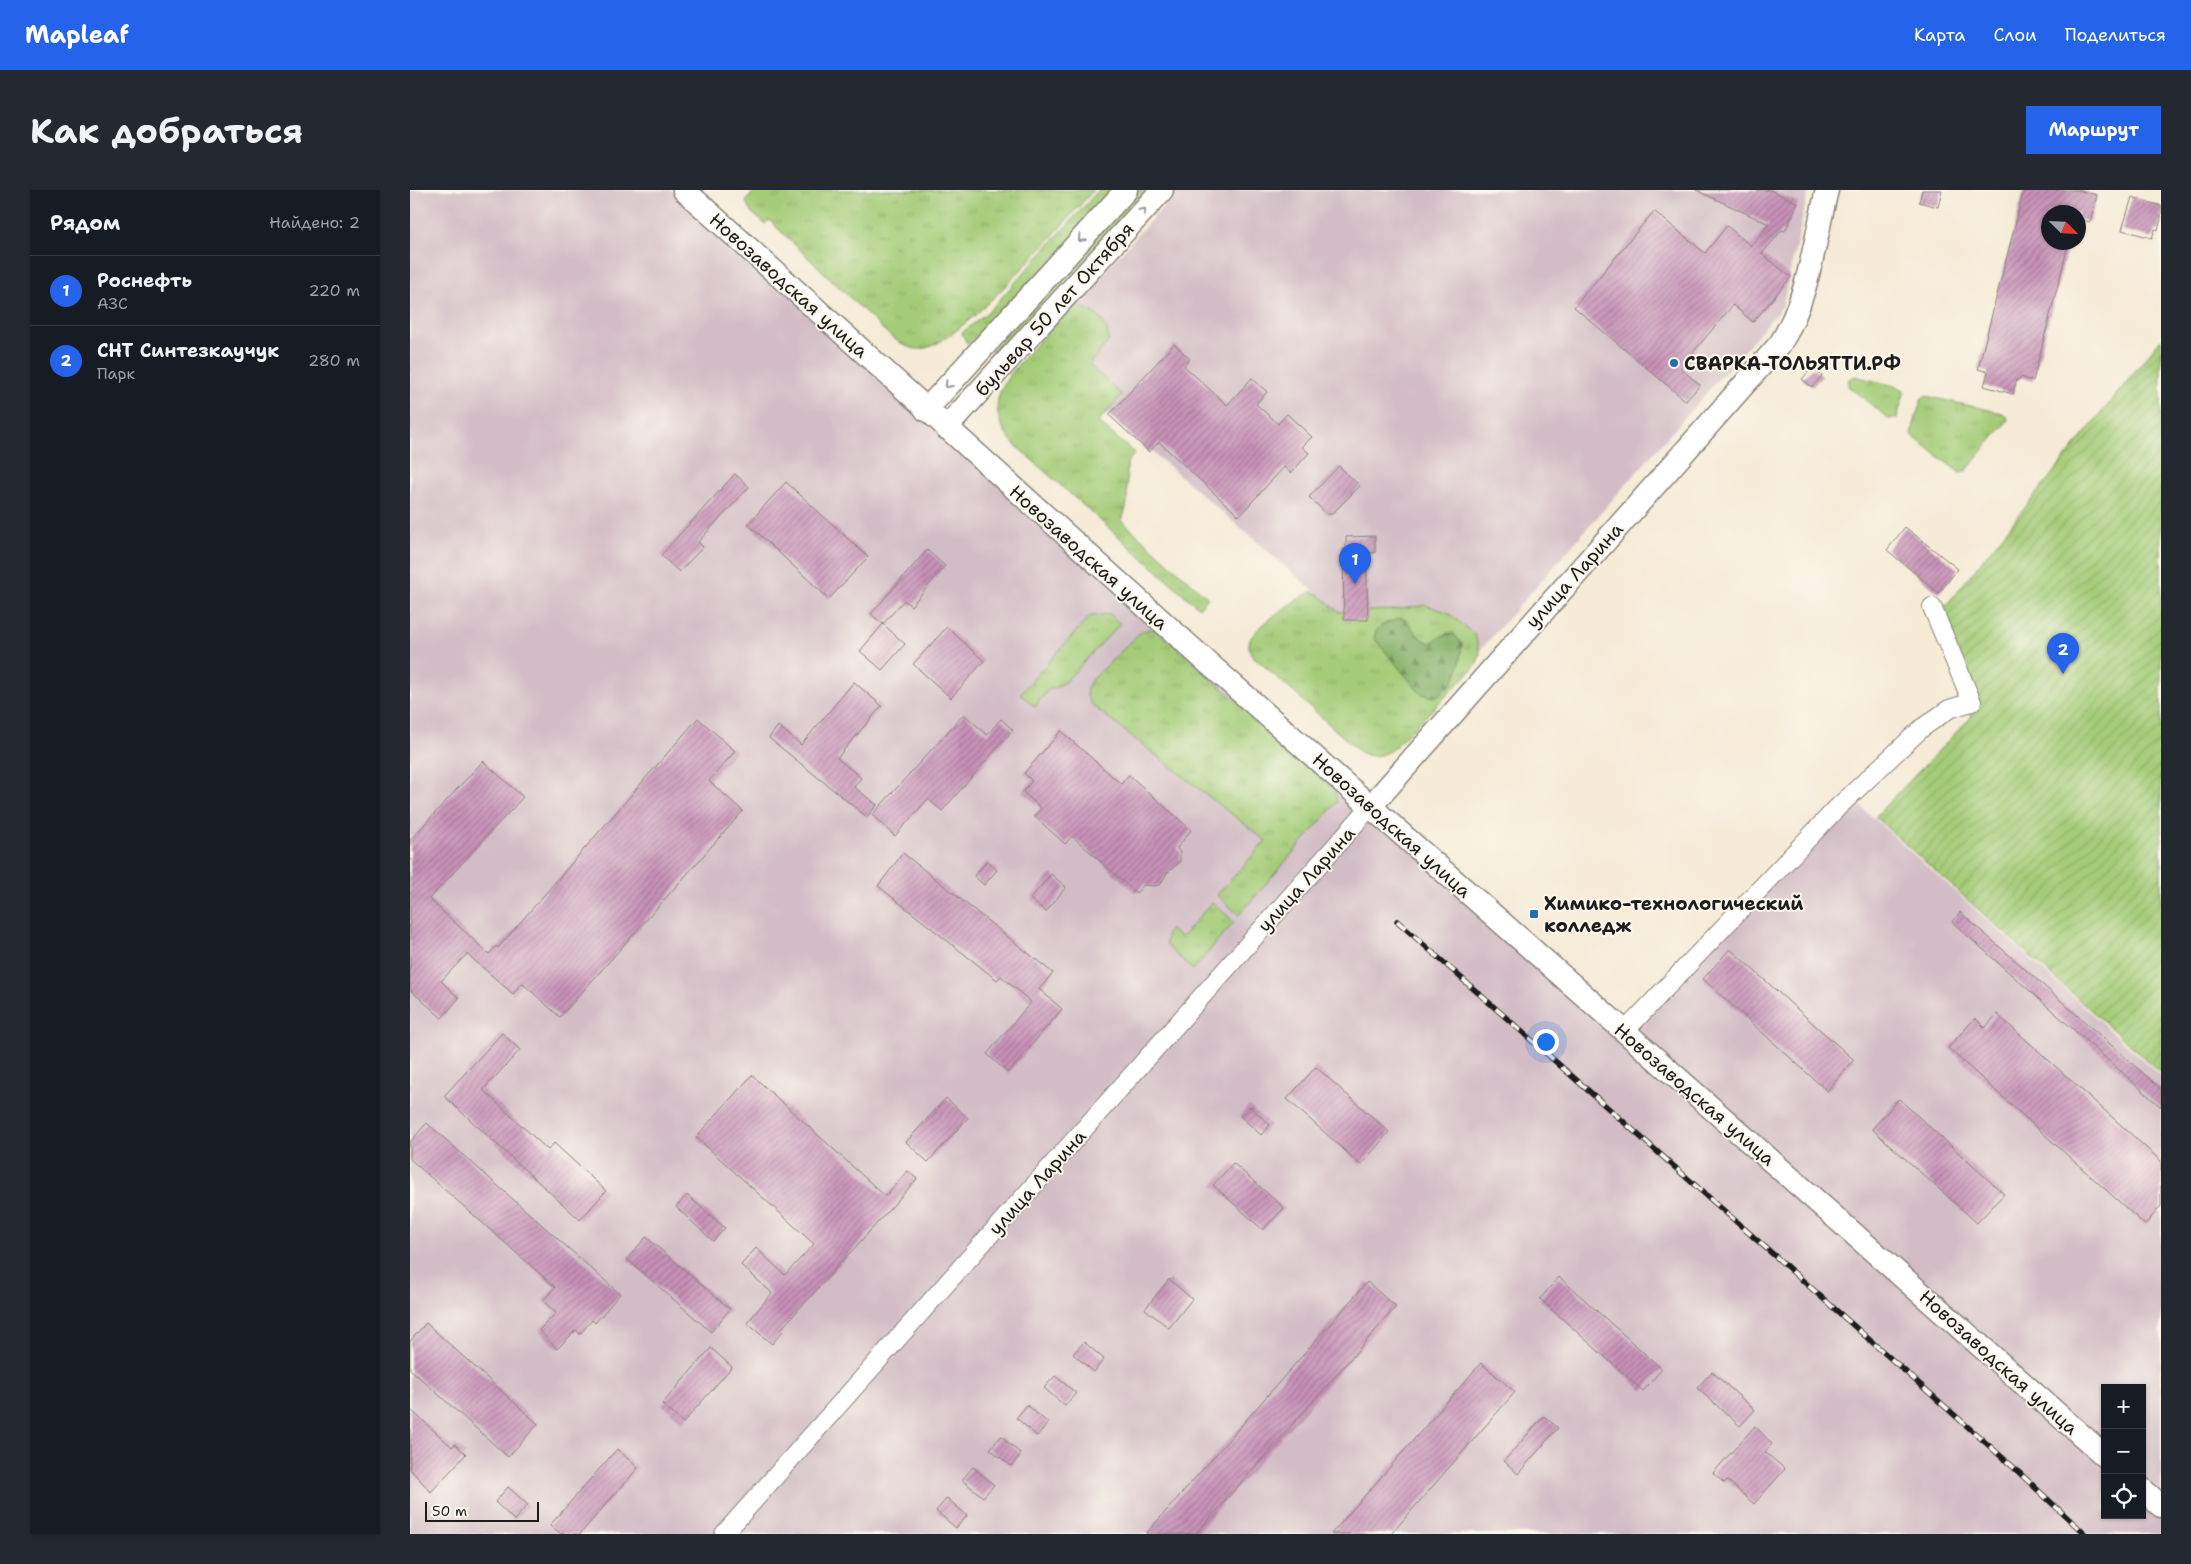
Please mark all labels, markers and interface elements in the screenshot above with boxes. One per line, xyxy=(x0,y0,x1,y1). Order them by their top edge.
text: Mapleaf xyxy=(25,19,129,51)
text: Карта xyxy=(1914,23,1965,47)
text: Слои xyxy=(1993,23,2037,47)
text: Поделиться xyxy=(2065,23,2166,47)
button: Маршрут xyxy=(2026,106,2161,154)
text: Как добраться xyxy=(30,107,303,154)
north arrow xyxy=(2041,205,2086,250)
street label: Новозаводская улица xyxy=(704,207,874,364)
one-way arrow xyxy=(1138,207,1147,216)
text: Рядом xyxy=(50,209,120,237)
text: Найдено: 2 xyxy=(269,212,360,233)
street label: бульвар 50 лет Октября xyxy=(969,217,1139,402)
one-way arrow xyxy=(1078,234,1087,243)
text: Роснефть xyxy=(97,268,192,293)
text: 1 xyxy=(62,280,70,301)
text: 220 m xyxy=(308,280,360,301)
text: АЗС xyxy=(97,293,128,314)
text: СНТ Синтезкаучук xyxy=(97,338,279,363)
text: 2 xyxy=(60,350,72,371)
text: 280 m xyxy=(308,350,360,371)
place label: СВАРКА-ТОЛЬЯТТИ.РФ xyxy=(1684,351,1901,376)
marker: СВАРКА-ТОЛЬЯТТИ.РФ xyxy=(1668,357,1680,369)
text: Парк xyxy=(97,363,135,384)
one-way arrow xyxy=(945,380,954,389)
street label: Новозаводская улица xyxy=(1004,479,1174,636)
street label: улица Ларина xyxy=(1520,517,1629,634)
pin: 1 xyxy=(1339,543,1371,584)
pin: 2 xyxy=(2047,633,2079,674)
street label: Новозаводская улица xyxy=(1307,747,1477,904)
street label: улица Ларина xyxy=(1252,821,1361,938)
place label: Химико-технологический колледж xyxy=(1544,891,1804,938)
marker: Химико-технологический колледж xyxy=(1528,908,1540,920)
street label: Новозаводская улица xyxy=(1609,1017,1781,1171)
your location xyxy=(1533,1029,1559,1055)
street label: улица Ларина xyxy=(983,1124,1092,1241)
street label: Новозаводская улица xyxy=(1914,1284,2084,1441)
map controls xyxy=(2101,1384,2146,1519)
button: + xyxy=(2101,1384,2146,1429)
button: − xyxy=(2101,1429,2146,1474)
button: locate xyxy=(2101,1474,2146,1519)
scale bar xyxy=(425,1499,539,1522)
text: 50 m xyxy=(432,1502,467,1520)

